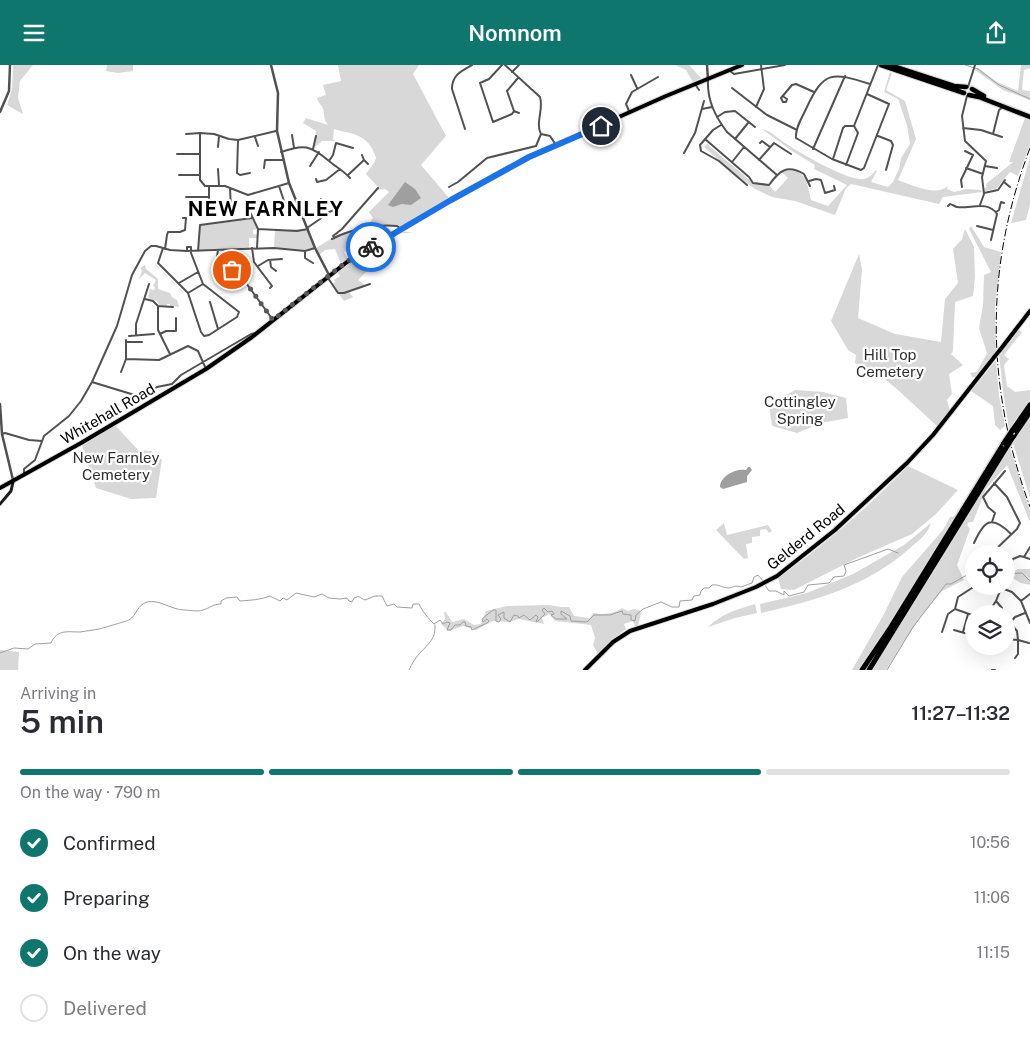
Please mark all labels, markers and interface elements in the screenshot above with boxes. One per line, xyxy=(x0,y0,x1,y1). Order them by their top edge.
icon: menu xyxy=(20,19,48,47)
icon: share xyxy=(982,19,1010,47)
text: Nomnom xyxy=(468,20,562,46)
pin xyxy=(580,105,622,147)
icon: home xyxy=(587,112,615,140)
district label: NEW FARNLEY xyxy=(188,197,344,221)
courier xyxy=(346,222,396,272)
icon: bike xyxy=(357,233,385,261)
pin xyxy=(211,249,253,291)
icon: bag xyxy=(218,256,246,284)
park label: Hill Top Cemetery xyxy=(856,346,924,380)
street label: Whitehall Road xyxy=(58,380,158,447)
park label: Cottingley Spring xyxy=(764,393,836,427)
park label: New Farnley Cemetery xyxy=(72,449,160,483)
street label: Gelderd Road xyxy=(763,500,848,573)
map controls xyxy=(965,545,1015,655)
button: locate xyxy=(965,545,1015,595)
button: layers xyxy=(965,605,1015,655)
text: Arriving in xyxy=(20,684,96,703)
text: 11:27–11:32 xyxy=(911,702,1010,724)
text: 5 min xyxy=(20,703,104,740)
text: On the way · 790 m xyxy=(20,783,160,802)
icon: check xyxy=(20,829,48,857)
text: Confirmed xyxy=(63,832,156,854)
text: 10:56 xyxy=(970,833,1010,852)
icon: check xyxy=(20,884,48,912)
text: Preparing xyxy=(63,887,150,909)
text: 11:06 xyxy=(974,888,1010,907)
icon: check xyxy=(20,939,48,967)
text: On the way xyxy=(63,942,161,964)
text: 11:15 xyxy=(977,943,1010,962)
text: Delivered xyxy=(63,997,147,1019)

